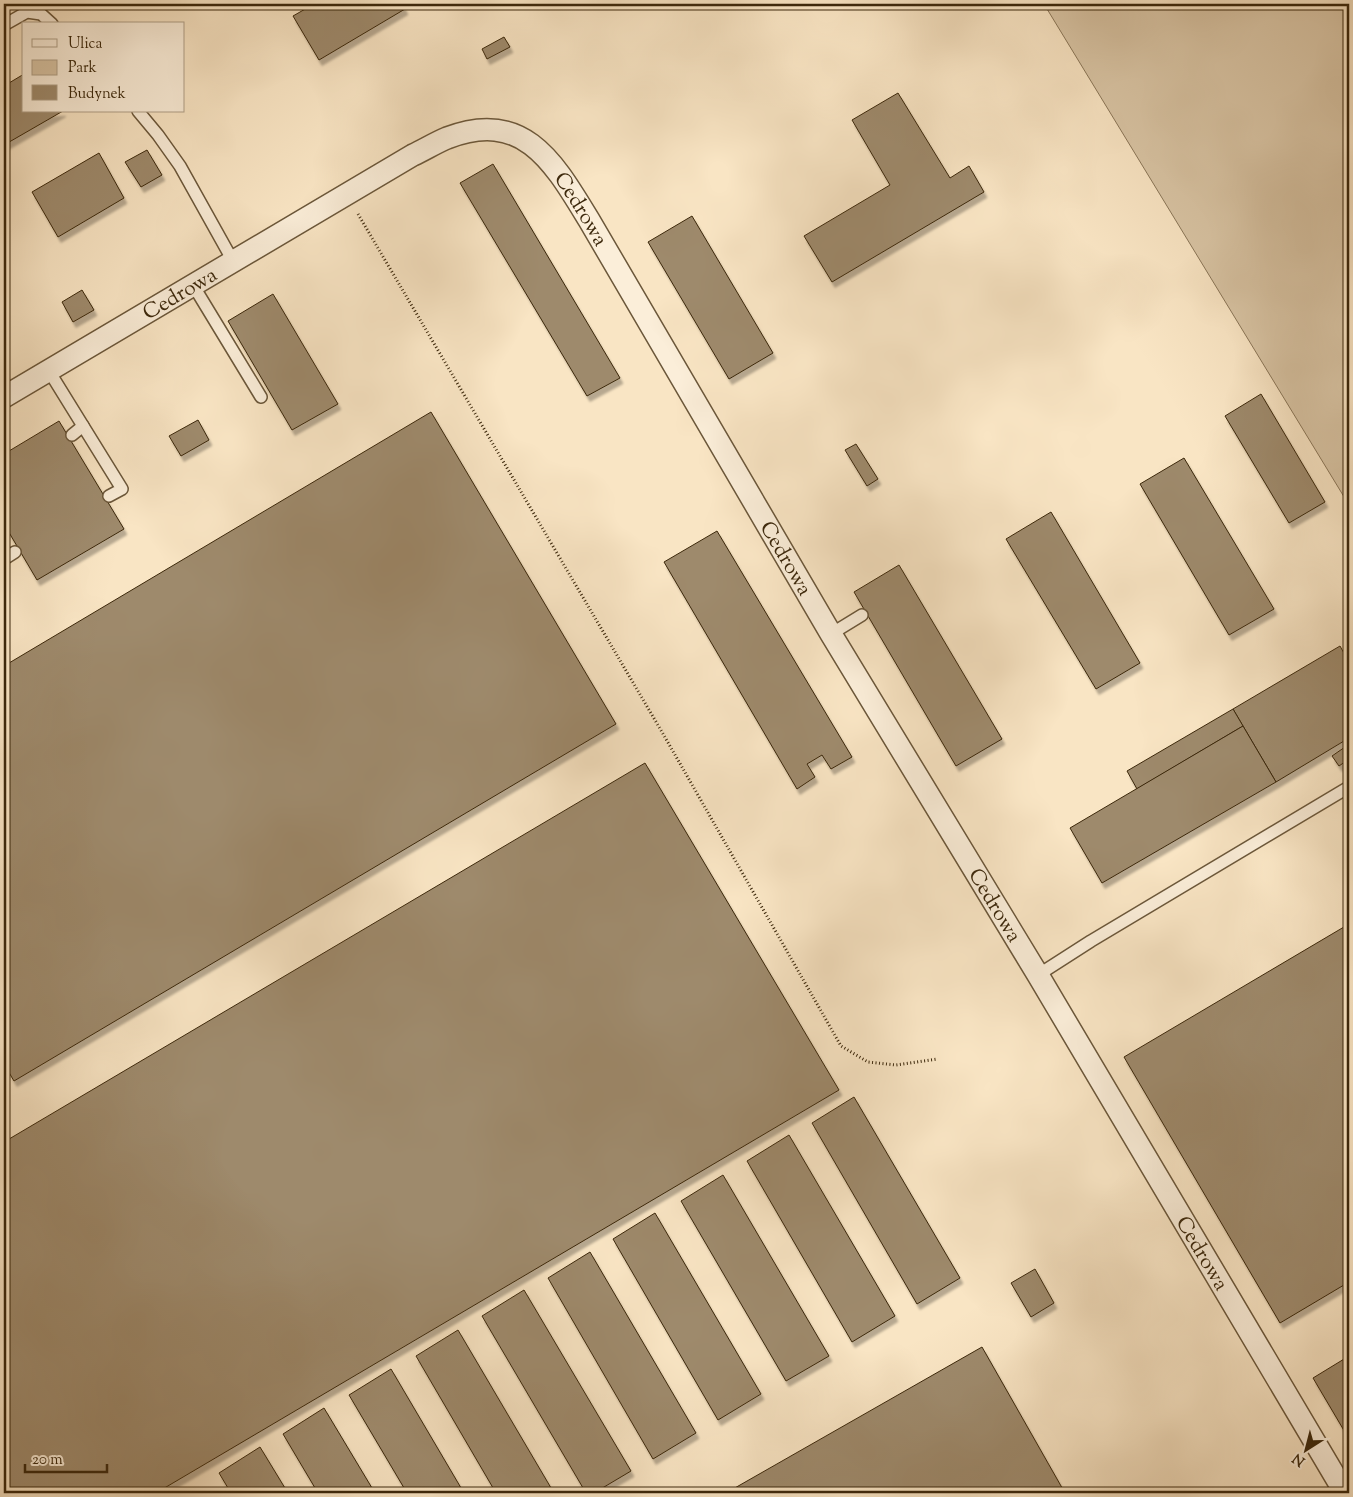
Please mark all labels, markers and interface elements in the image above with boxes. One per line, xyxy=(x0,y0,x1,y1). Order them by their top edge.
legend xyxy=(22,22,185,112)
text: Ulica xyxy=(68,34,102,55)
text: Park xyxy=(68,58,97,79)
text: Budynek xyxy=(68,84,126,105)
street label: Cedrowa xyxy=(546,167,614,253)
street label: Cedrowa xyxy=(138,261,224,329)
street label: Cedrowa xyxy=(751,516,819,602)
street label: Cedrowa xyxy=(960,863,1028,949)
street label: Cedrowa xyxy=(1167,1211,1235,1297)
north arrow xyxy=(1280,1424,1330,1474)
scale bar xyxy=(25,1442,108,1474)
text: N xyxy=(1289,1448,1310,1470)
text: 20 m xyxy=(32,1450,63,1471)

